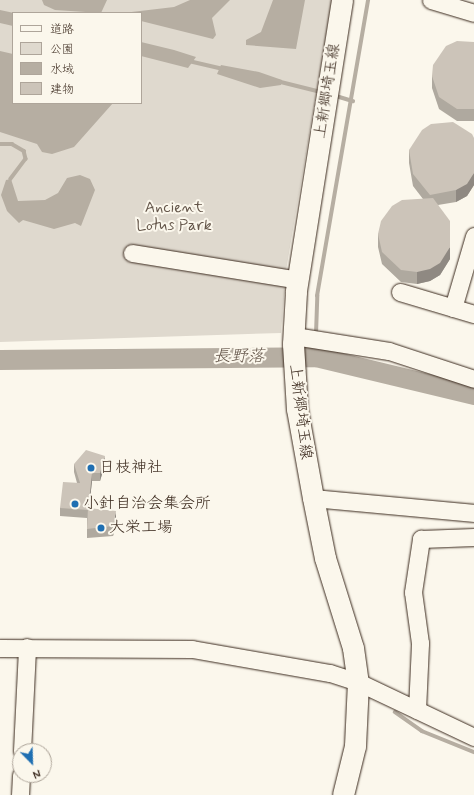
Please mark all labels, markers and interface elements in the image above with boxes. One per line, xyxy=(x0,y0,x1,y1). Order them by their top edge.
legend xyxy=(12,12,142,104)
text: 道路 xyxy=(50,22,74,38)
text: 公園 xyxy=(50,42,74,58)
street label: 上新郷埼玉線 xyxy=(311,42,345,140)
text: 水域 xyxy=(50,62,74,78)
text: 建物 xyxy=(50,82,74,98)
park label: Ancient Lotus Park xyxy=(137,198,211,236)
water label: 長野落 xyxy=(214,347,264,367)
street label: 上新郷埼玉線 xyxy=(285,363,315,461)
place label: 日枝神社 xyxy=(99,458,163,478)
marker: 日枝神社 xyxy=(86,463,96,473)
place label: 小針自治会集会所 xyxy=(83,494,211,514)
marker: 小針自治会集会所 xyxy=(70,499,80,509)
place label: 大栄工場 xyxy=(109,518,173,538)
marker: 大栄工場 xyxy=(96,523,106,533)
north arrow xyxy=(12,743,52,783)
text: N xyxy=(30,765,42,781)

